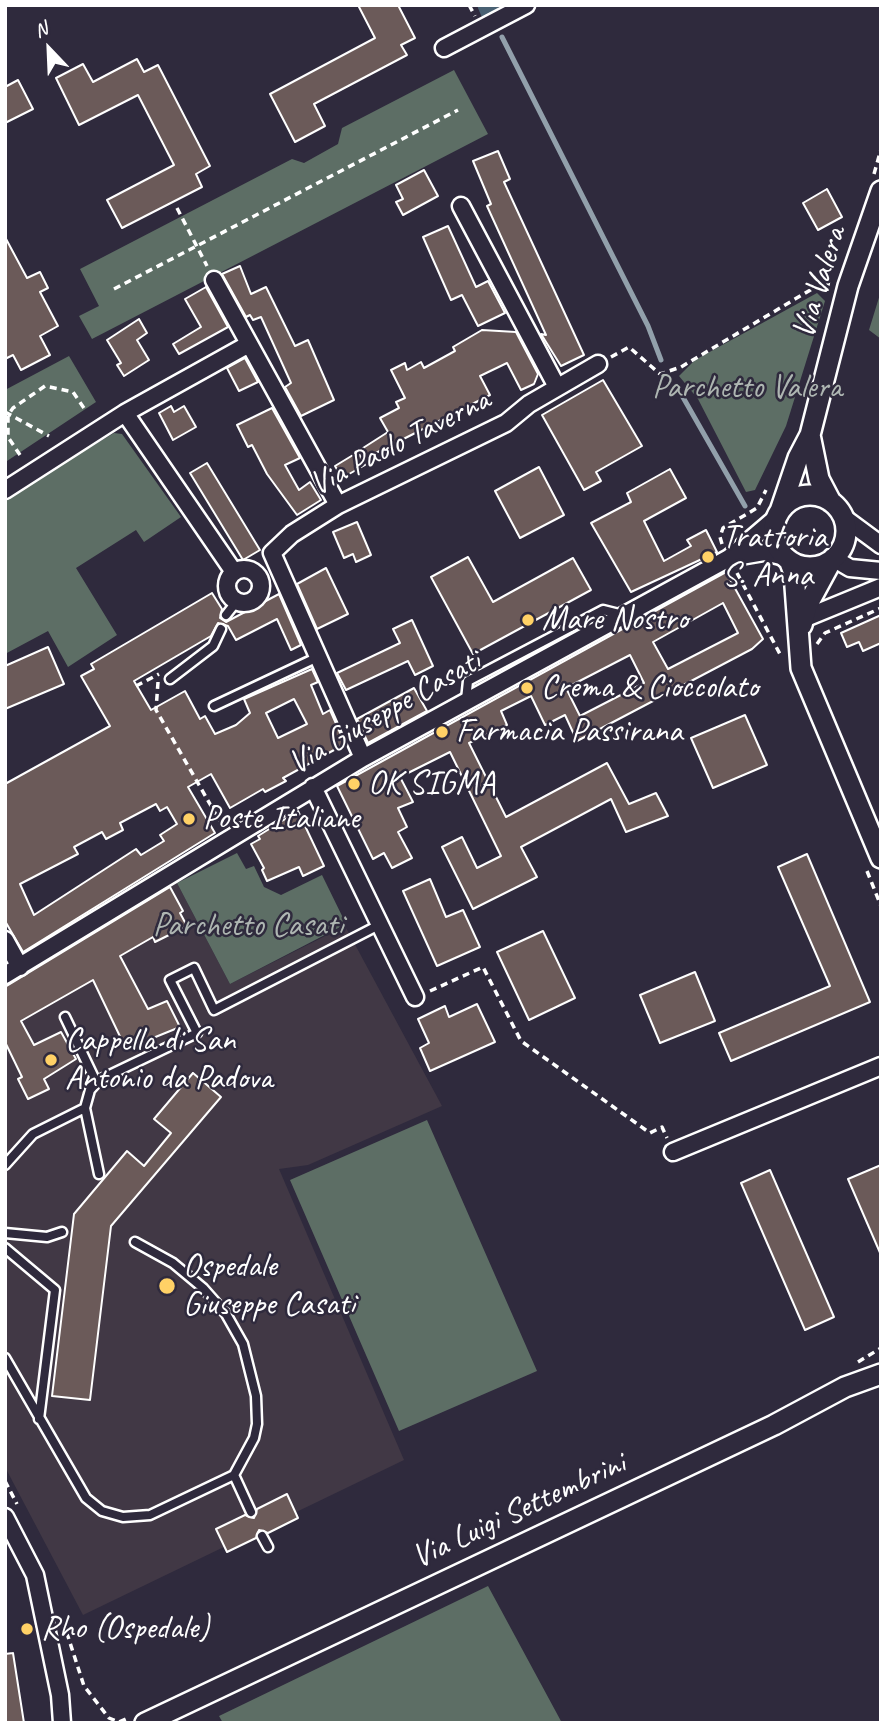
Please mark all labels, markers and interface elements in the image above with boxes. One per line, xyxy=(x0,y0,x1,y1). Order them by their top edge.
north arrow xyxy=(14,14,84,84)
text: N xyxy=(31,16,51,43)
street label: Via Valera xyxy=(784,223,856,343)
park label: Parchetto Valera xyxy=(652,368,842,408)
street label: Via Paolo Taverna xyxy=(303,381,497,505)
place label: Trattoria S. Anna xyxy=(722,518,827,596)
marker: Trattoria S. Anna xyxy=(700,549,716,565)
place label: Mare Nostro xyxy=(542,600,688,640)
marker: Mare Nostro xyxy=(520,612,536,628)
street label: Via Giuseppe Casati xyxy=(282,642,488,784)
place label: Crema & Cioccolato xyxy=(541,668,758,708)
marker: Crema & Cioccolato xyxy=(519,680,535,696)
place label: Farmacia Passirana xyxy=(456,712,682,752)
marker: Farmacia Passirana xyxy=(434,724,450,740)
place label: OK SIGMA xyxy=(368,764,495,804)
marker: OK SIGMA xyxy=(346,776,362,792)
place label: Poste Italiane xyxy=(203,799,360,839)
marker: Poste Italiane xyxy=(181,811,197,827)
park label: Parchetto Casati xyxy=(153,906,343,946)
place label: Cappella di San Antonio da Padova xyxy=(65,1021,272,1099)
marker: Cappella di San Antonio da Padova xyxy=(43,1052,59,1068)
place label: Ospedale Giuseppe Casati xyxy=(183,1247,355,1325)
marker: Ospedale Giuseppe Casati xyxy=(157,1276,177,1296)
street label: Via Luigi Settembrini xyxy=(406,1444,632,1578)
place label: Rho (Ospedale) xyxy=(41,1609,209,1649)
marker: Rho (Ospedale) xyxy=(19,1621,35,1637)

